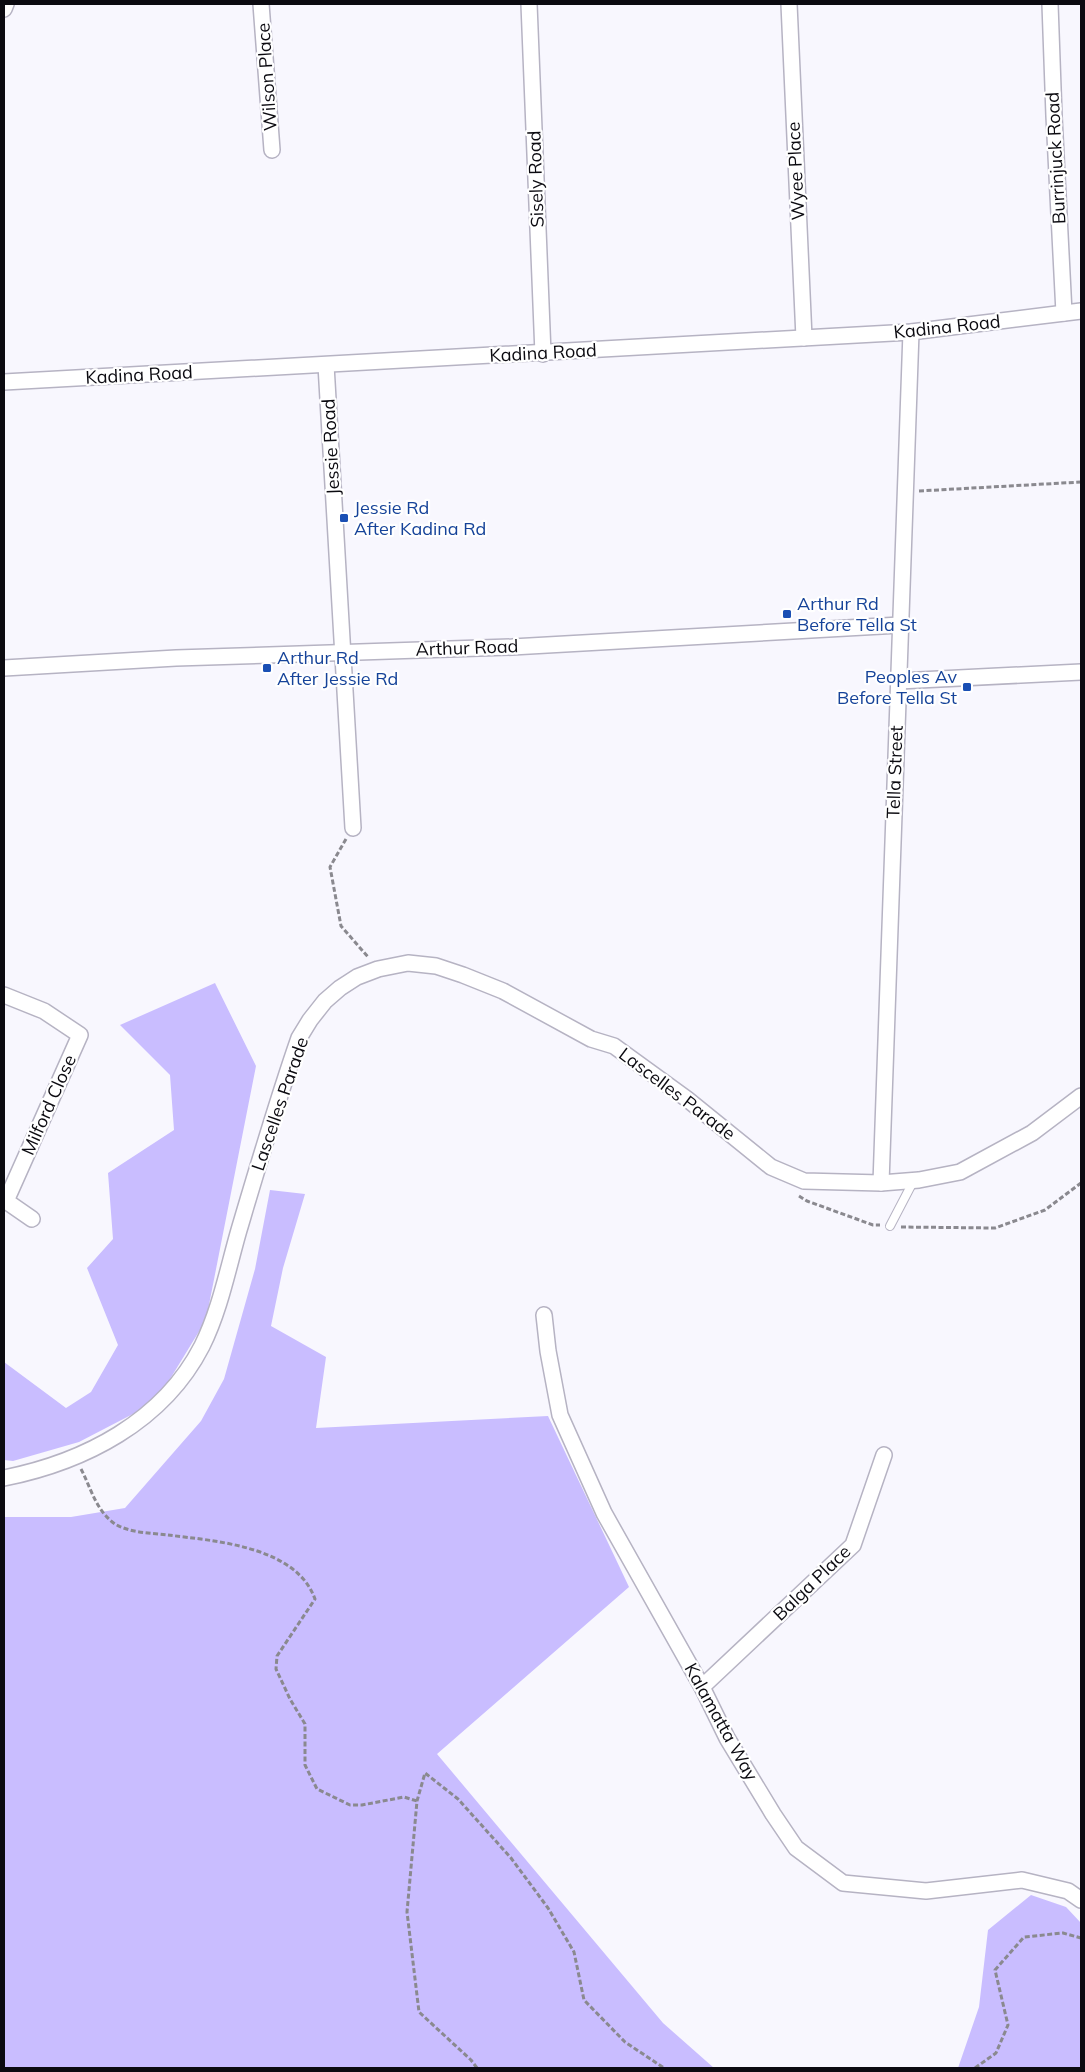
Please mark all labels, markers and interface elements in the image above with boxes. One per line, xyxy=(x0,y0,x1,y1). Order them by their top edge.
street label: Wilson Place xyxy=(251,22,282,132)
street label: Burrinjuck Road xyxy=(1041,91,1070,225)
street label: Wyee Place xyxy=(781,121,810,221)
street label: Sisely Road xyxy=(522,130,549,228)
street label: Kadina Road xyxy=(892,309,1002,344)
street label: Kadina Road xyxy=(489,338,597,367)
street label: Kadina Road xyxy=(85,360,193,389)
street label: Jessie Road xyxy=(316,398,345,496)
place label: Jessie Rd After Kadina Rd xyxy=(354,496,486,540)
marker: Jessie Rd After Kadina Rd xyxy=(338,512,350,524)
place label: Arthur Rd Before Tella St xyxy=(797,592,917,636)
marker: Arthur Rd Before Tella St xyxy=(781,608,793,620)
street label: Arthur Road xyxy=(415,634,519,661)
place label: Arthur Rd After Jessie Rd xyxy=(277,646,398,690)
marker: Arthur Rd After Jessie Rd xyxy=(261,662,273,674)
place label: Peoples Av Before Tella St xyxy=(837,665,957,709)
marker: Peoples Av Before Tella St xyxy=(961,681,973,693)
street label: Tella Street xyxy=(881,725,908,819)
street label: Lascelles Parade xyxy=(246,1034,313,1174)
street label: Lascelles Parade xyxy=(614,1042,740,1145)
street label: Milford Close xyxy=(16,1051,81,1159)
street label: Balga Place xyxy=(768,1540,855,1625)
street label: Kalamatta Way xyxy=(680,1659,763,1785)

